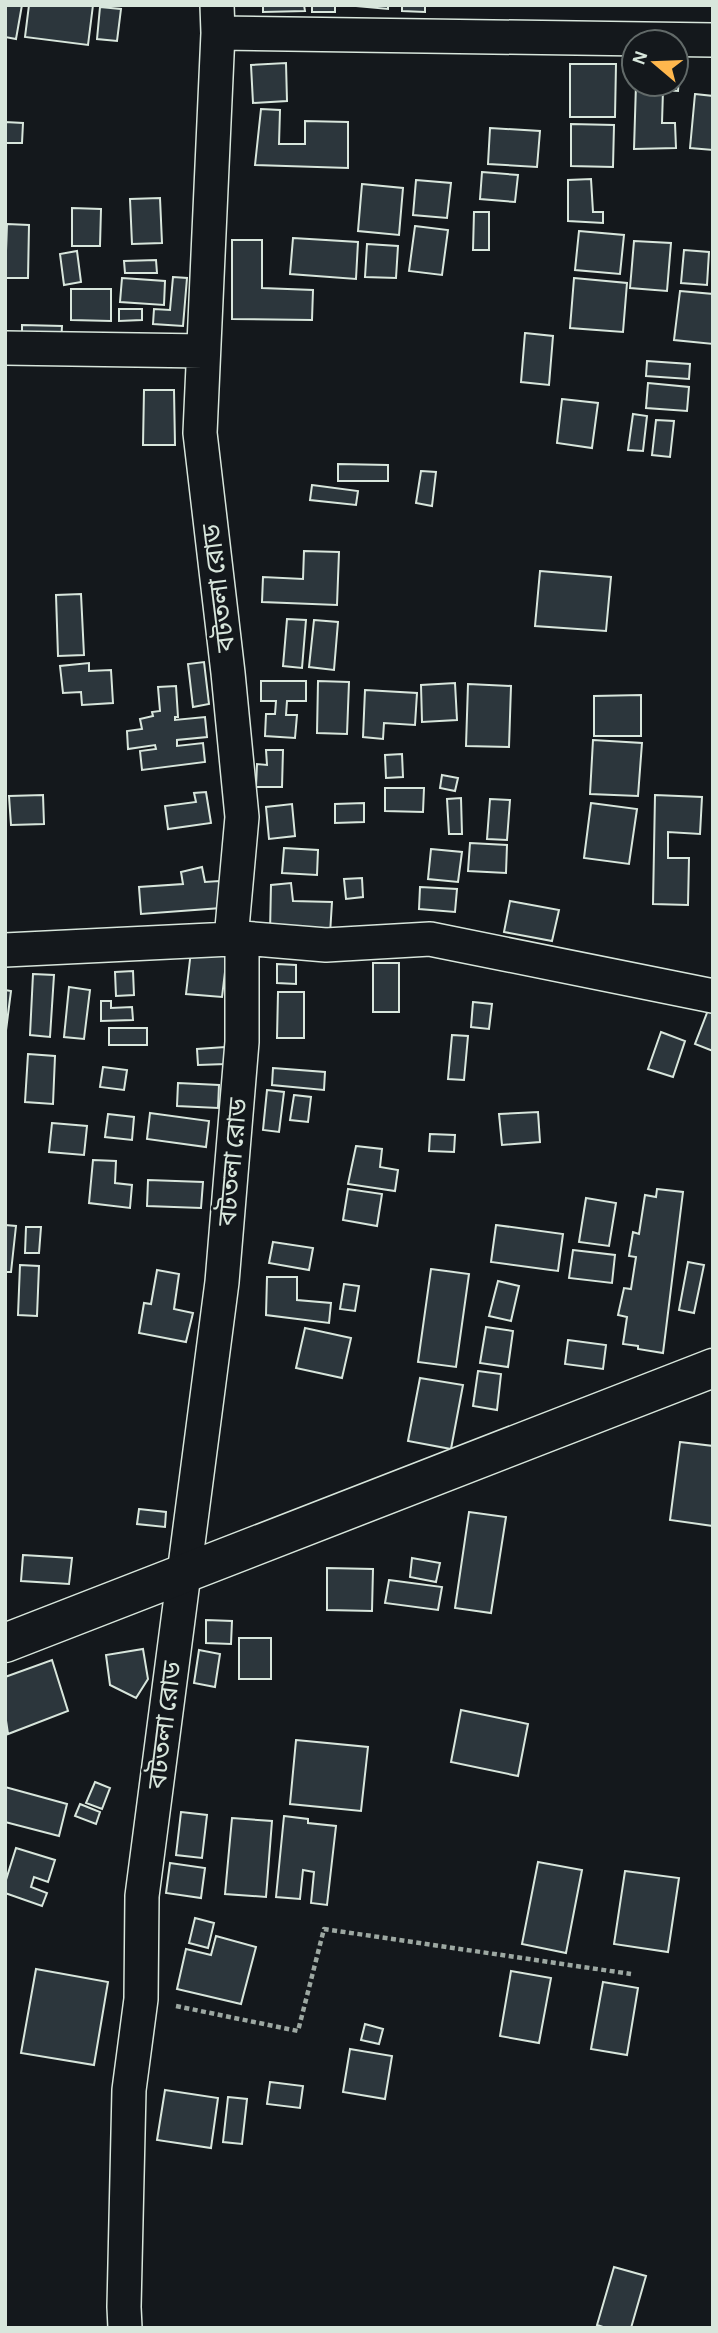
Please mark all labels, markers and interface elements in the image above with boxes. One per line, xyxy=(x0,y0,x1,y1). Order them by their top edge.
north arrow xyxy=(620,28,690,98)
text: N xyxy=(629,49,651,67)
street label: বটতলা রোড xyxy=(196,522,240,655)
street label: বটতলা রোড xyxy=(212,1096,252,1228)
street label: বটতলা রোড xyxy=(142,1659,186,1792)

